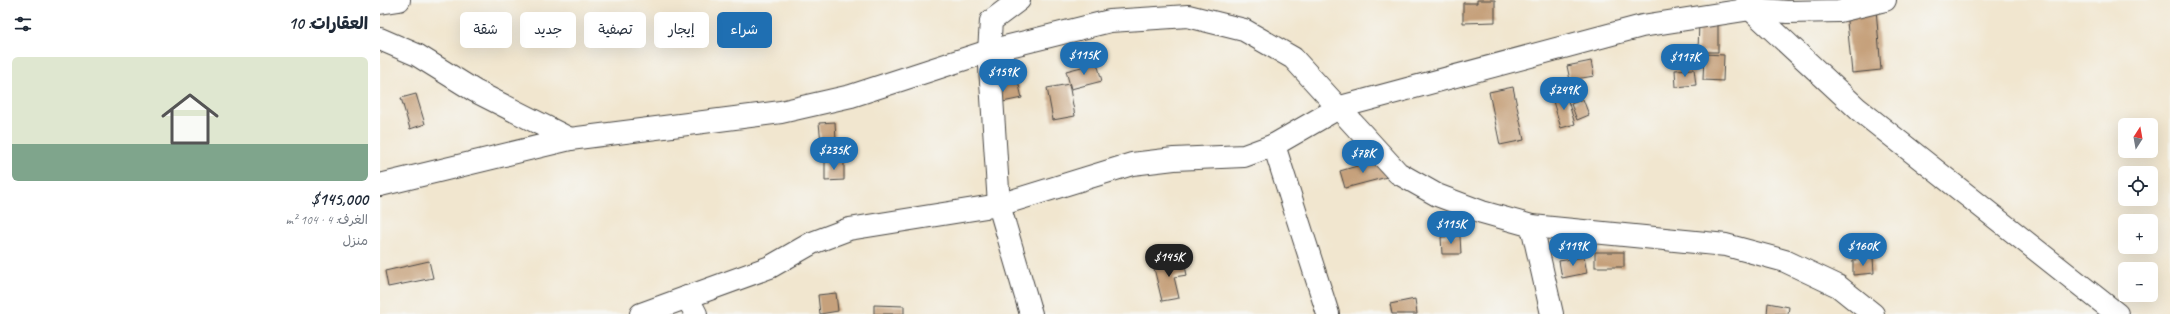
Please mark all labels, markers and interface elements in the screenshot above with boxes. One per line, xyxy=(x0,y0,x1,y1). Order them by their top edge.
chip: شقة xyxy=(460,12,512,48)
chip: جديد xyxy=(520,12,576,48)
chip: تصفية xyxy=(584,12,646,48)
chip: إيجار xyxy=(654,12,709,48)
chip: شراء xyxy=(717,12,772,48)
icon: filters xyxy=(12,13,34,35)
text: العقارات: 10 xyxy=(288,13,368,34)
pin: $115K xyxy=(1056,42,1112,76)
pin: $117K xyxy=(1657,44,1713,78)
text: $115K xyxy=(1069,47,1099,63)
text: $117K xyxy=(1670,49,1700,65)
pin: $159K xyxy=(975,59,1031,93)
text: $159K xyxy=(988,64,1018,80)
pin: $249K xyxy=(1536,77,1592,111)
text: $249K xyxy=(1549,82,1579,98)
icon: home xyxy=(154,83,226,155)
north arrow xyxy=(2118,118,2158,158)
map controls xyxy=(2118,118,2158,302)
pin: $235K xyxy=(806,137,862,171)
pin: $78K xyxy=(1339,140,1387,174)
text: $235K xyxy=(819,142,849,158)
text: $78K xyxy=(1351,145,1375,161)
button: locate xyxy=(2118,166,2158,206)
text: $145,000 xyxy=(311,189,368,210)
pin: $115K xyxy=(1423,211,1479,245)
text: الغرف: 4 · 104 m² xyxy=(286,212,368,228)
button: + xyxy=(2118,214,2158,254)
text: $115K xyxy=(1436,216,1466,232)
text: منزل xyxy=(342,233,368,249)
pin: $119K xyxy=(1545,233,1601,267)
pin: $160K xyxy=(1835,233,1891,267)
text: $119K xyxy=(1558,238,1588,254)
text: $160K xyxy=(1848,238,1878,254)
pin: $145K xyxy=(1141,244,1197,278)
text: $145K xyxy=(1154,249,1184,265)
button: − xyxy=(2118,262,2158,302)

